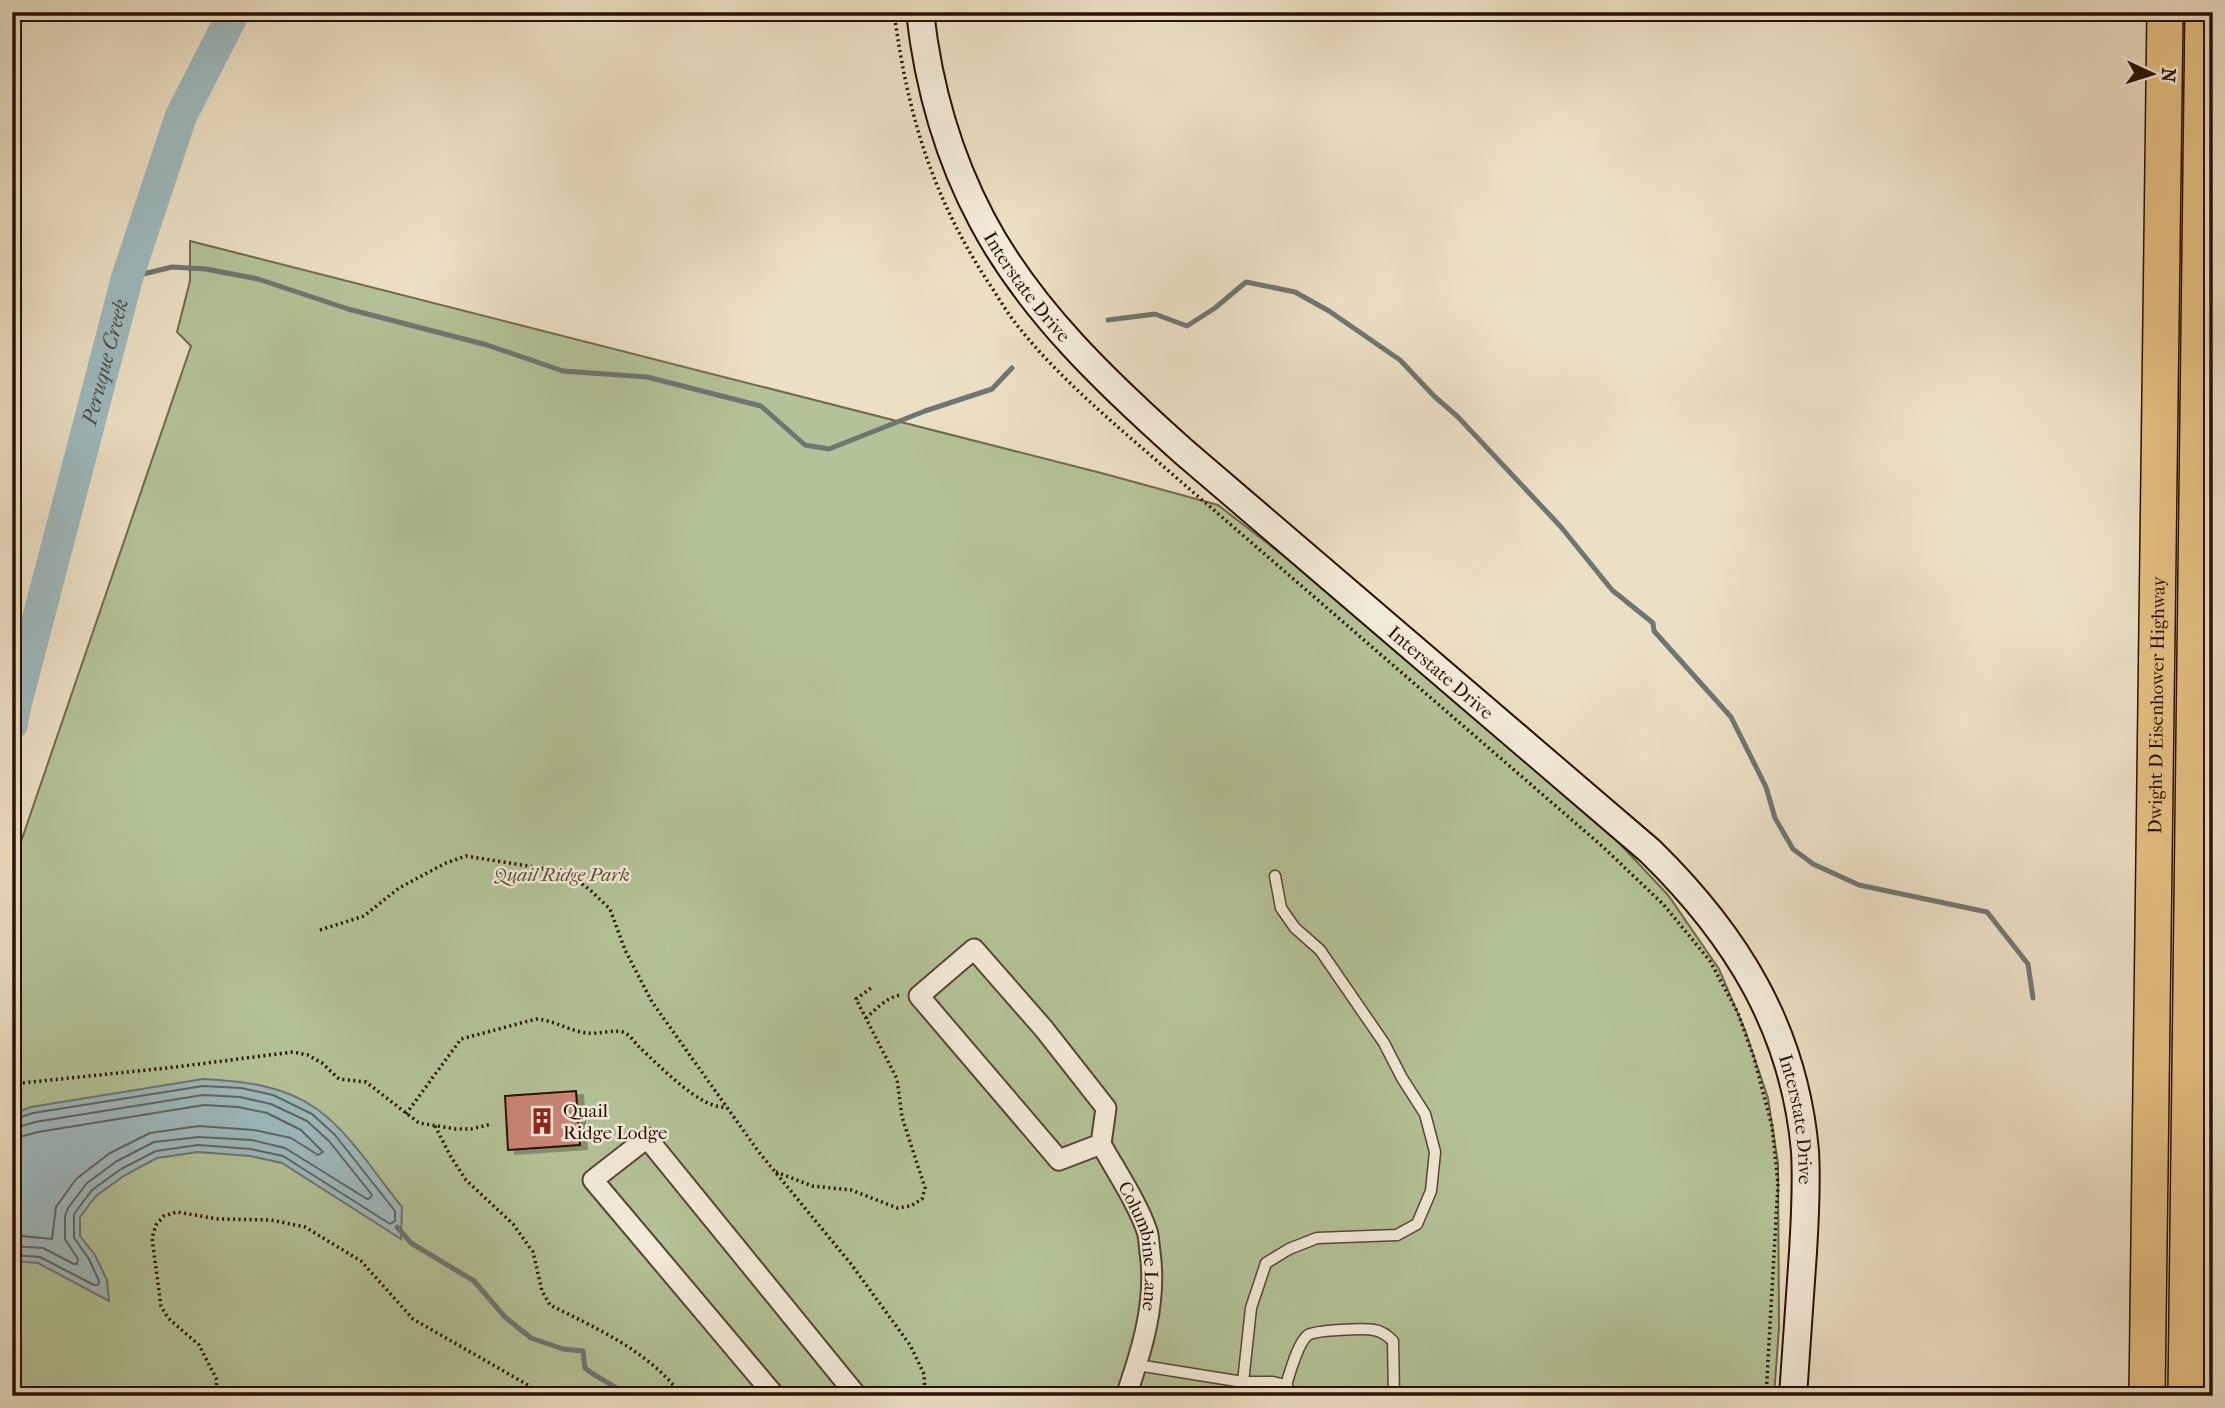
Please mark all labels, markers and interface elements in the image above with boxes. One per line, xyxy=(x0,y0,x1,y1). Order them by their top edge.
north arrow xyxy=(2116,38,2186,108)
text: N xyxy=(2156,67,2179,84)
street label: Interstate Drive xyxy=(979,228,1075,347)
water label: Peruque Creek xyxy=(77,296,133,428)
street label: Dwight D Eisenhower Highway xyxy=(2144,575,2170,834)
street label: Interstate Drive xyxy=(1383,622,1498,724)
park label: Quail Ridge Park xyxy=(493,864,630,886)
street label: Interstate Drive xyxy=(1774,1052,1816,1185)
place label: Quail Ridge Lodge xyxy=(563,1100,667,1144)
building icon: Quail Ridge Lodge xyxy=(527,1106,557,1136)
street label: Columbine Lane xyxy=(1113,1178,1162,1313)

